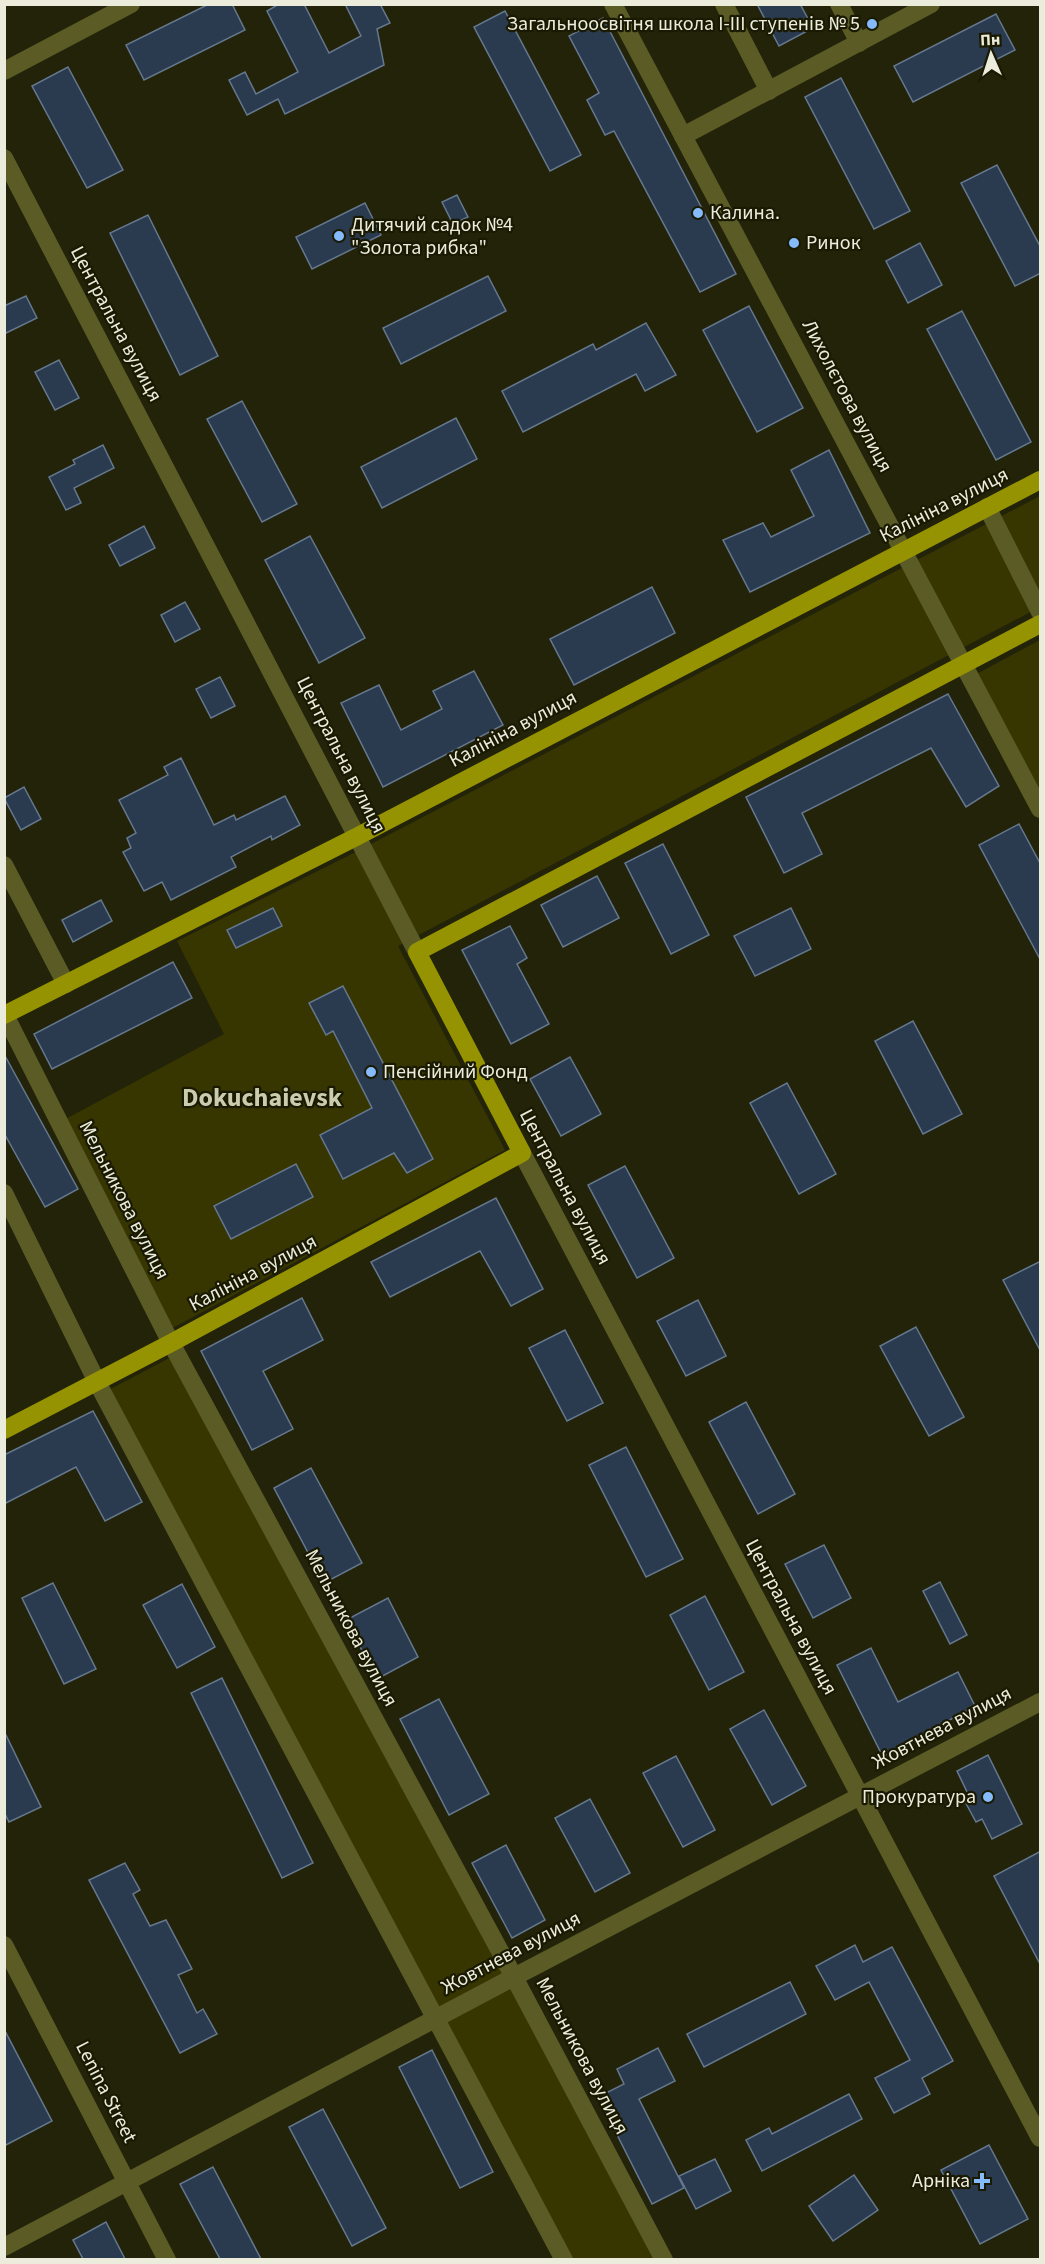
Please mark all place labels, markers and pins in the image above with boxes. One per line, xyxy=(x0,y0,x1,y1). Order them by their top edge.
place label: Загальноосвітня школа І-ІІІ ступенів № 5 xyxy=(507,10,860,38)
marker: Загальноосвітня школа І-ІІІ ступенів № 5 xyxy=(865,17,879,31)
place label: Калина. xyxy=(710,199,780,227)
marker: Калина. xyxy=(691,206,705,220)
place label: Дитячий садок №4 "Золота рибка" xyxy=(351,211,513,262)
marker: Дитячий садок №4 "Золота рибка" xyxy=(332,229,346,243)
place label: Ринок xyxy=(806,229,861,257)
marker: Ринок xyxy=(787,236,801,250)
place label: Пенсійний Фонд xyxy=(383,1058,528,1086)
marker: Пенсійний Фонд xyxy=(364,1065,378,1079)
place label: Прокуратура xyxy=(862,1783,976,1811)
marker: Прокуратура xyxy=(981,1790,995,1804)
place label: Арніка xyxy=(912,2167,970,2195)
marker: Арніка xyxy=(975,2174,989,2188)

